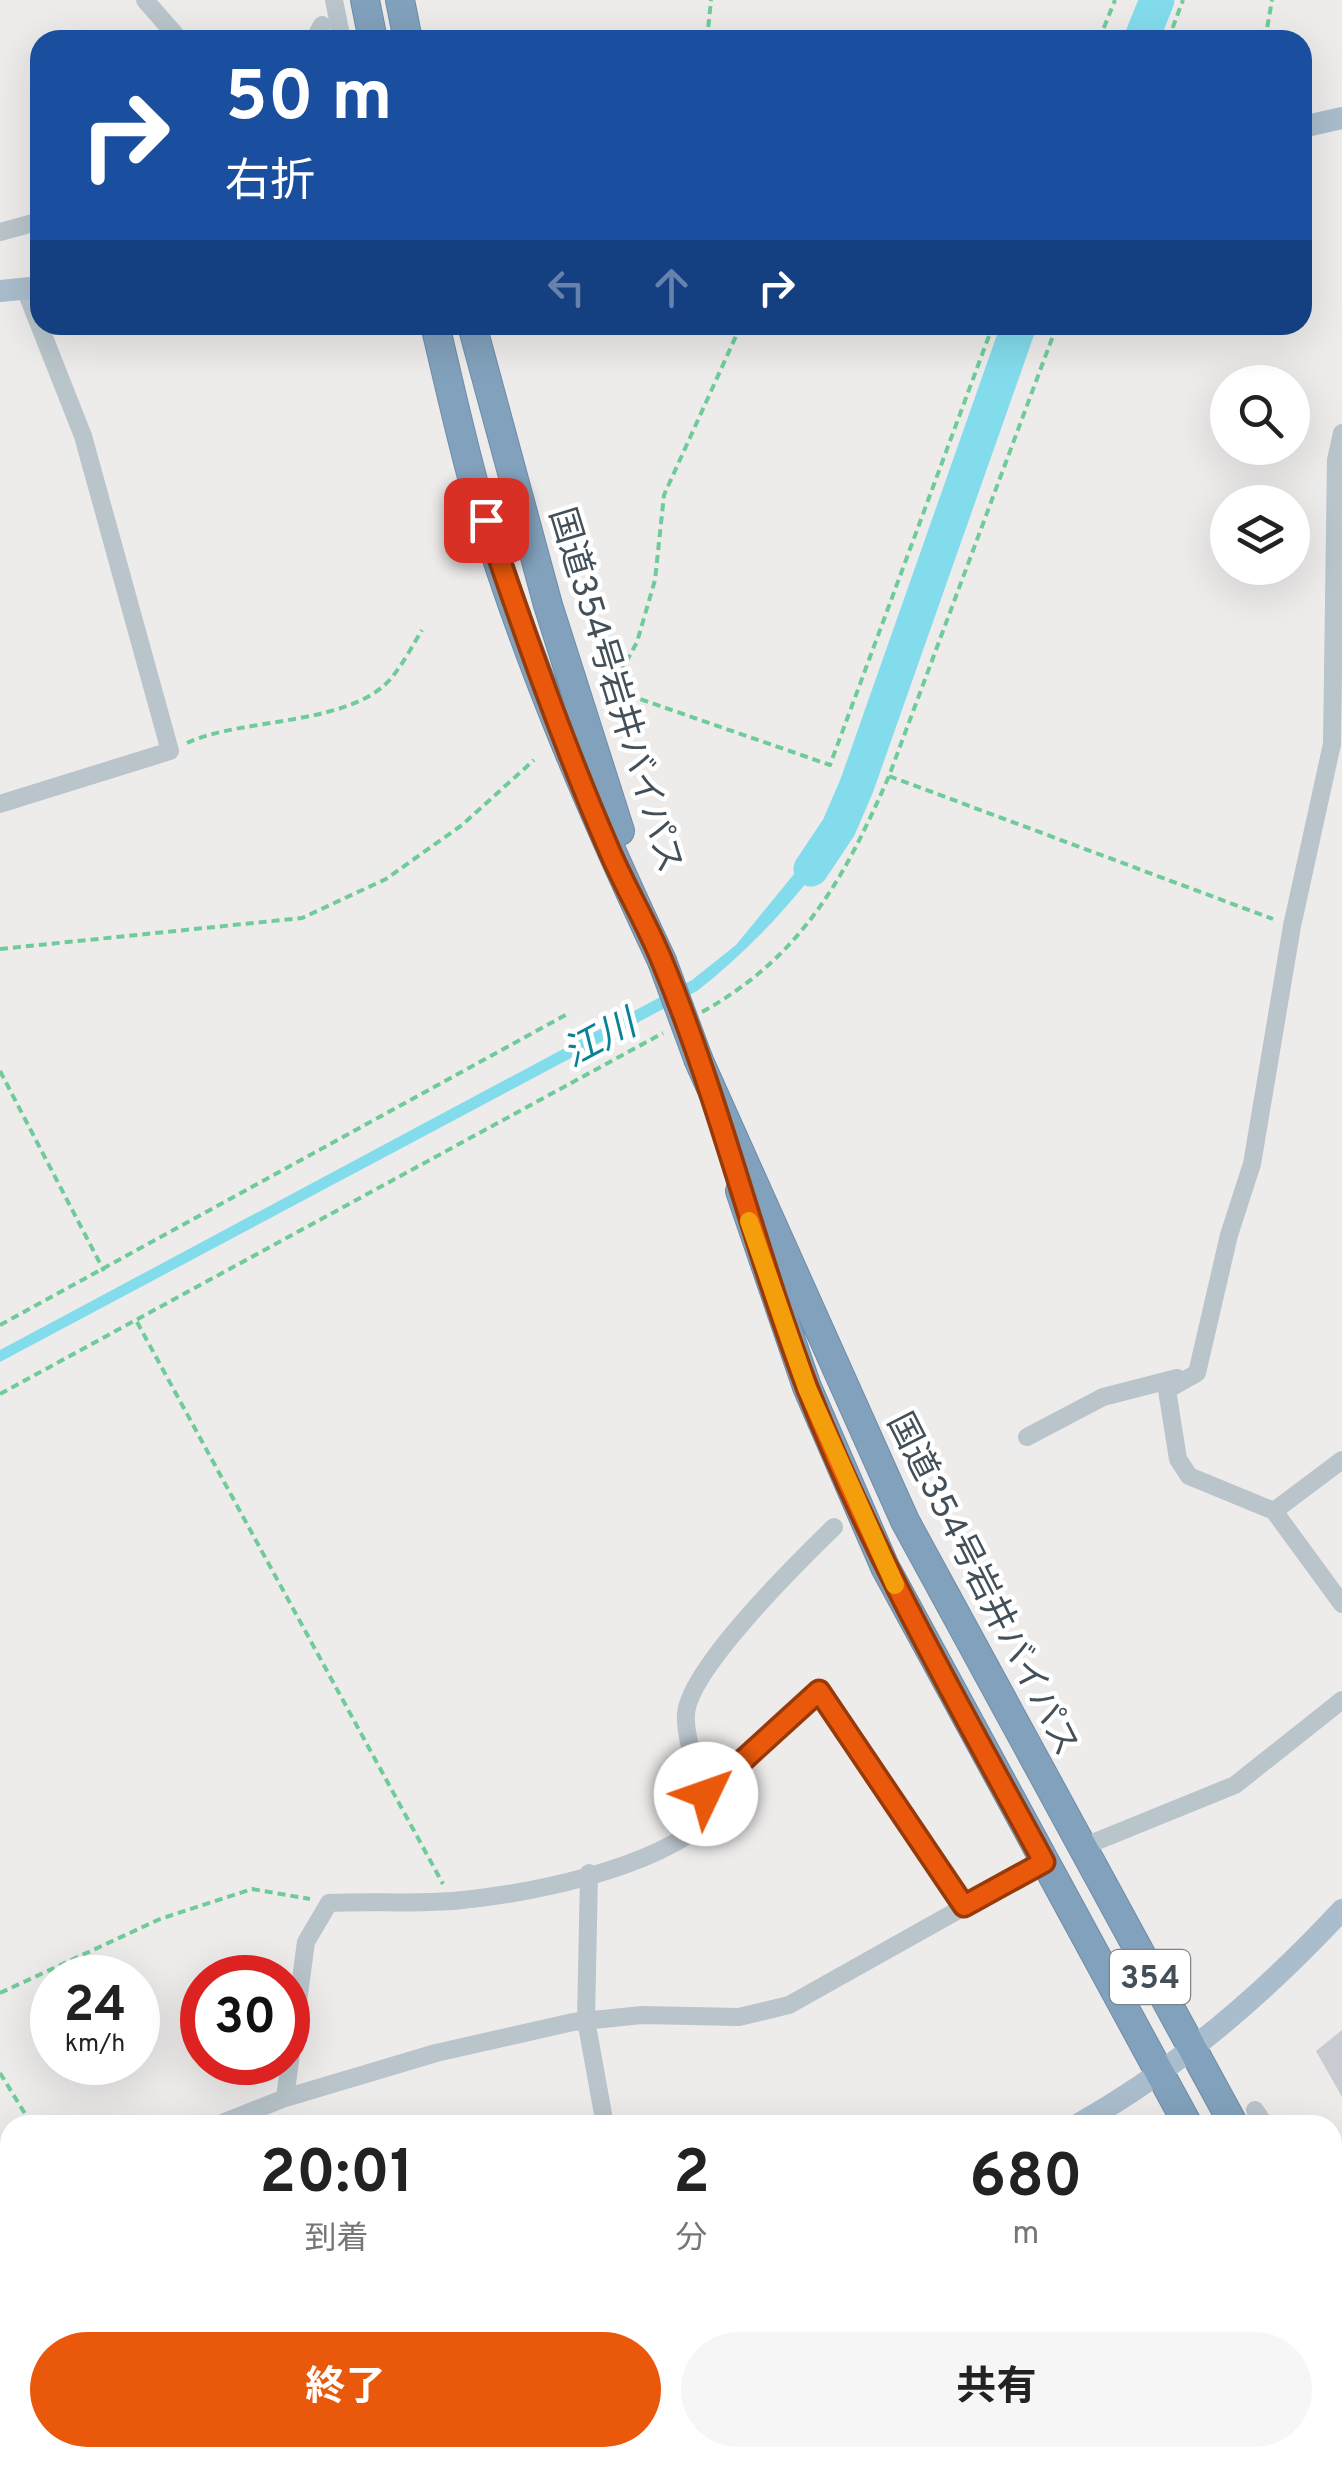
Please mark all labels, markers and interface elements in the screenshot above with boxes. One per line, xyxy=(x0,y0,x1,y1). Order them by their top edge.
text: 50 m xyxy=(225,56,392,145)
icon: right xyxy=(60,70,190,200)
text: 右折 xyxy=(225,155,315,212)
icon: left xyxy=(539,260,594,315)
icon: ahead xyxy=(644,260,699,315)
icon: right xyxy=(749,260,804,315)
map controls xyxy=(1210,365,1310,585)
button: search xyxy=(1210,365,1310,465)
pin xyxy=(444,478,529,563)
button: layers xyxy=(1210,485,1310,585)
icon: arrive xyxy=(459,493,514,548)
street label: 国道354号岩井バイパス xyxy=(538,503,691,879)
water label: 江川 xyxy=(556,1000,649,1081)
street label: 国道354号岩井バイパス xyxy=(876,1406,1087,1764)
position arrow xyxy=(654,1742,758,1846)
road number: 354 xyxy=(1110,1950,1190,2004)
speed limit sign: 30 xyxy=(180,1955,310,2085)
text: 24 xyxy=(64,1976,126,2039)
text: km/h xyxy=(65,2029,125,2061)
text: 20:01 xyxy=(259,2138,414,2214)
text: 2 xyxy=(673,2138,710,2214)
text: 680 xyxy=(969,2142,1082,2218)
text: m xyxy=(1012,2215,1039,2255)
text: 到着 xyxy=(305,2220,369,2260)
text: 分 xyxy=(675,2220,708,2260)
button: 終了 xyxy=(30,2332,661,2447)
button: 共有 xyxy=(681,2332,1312,2447)

